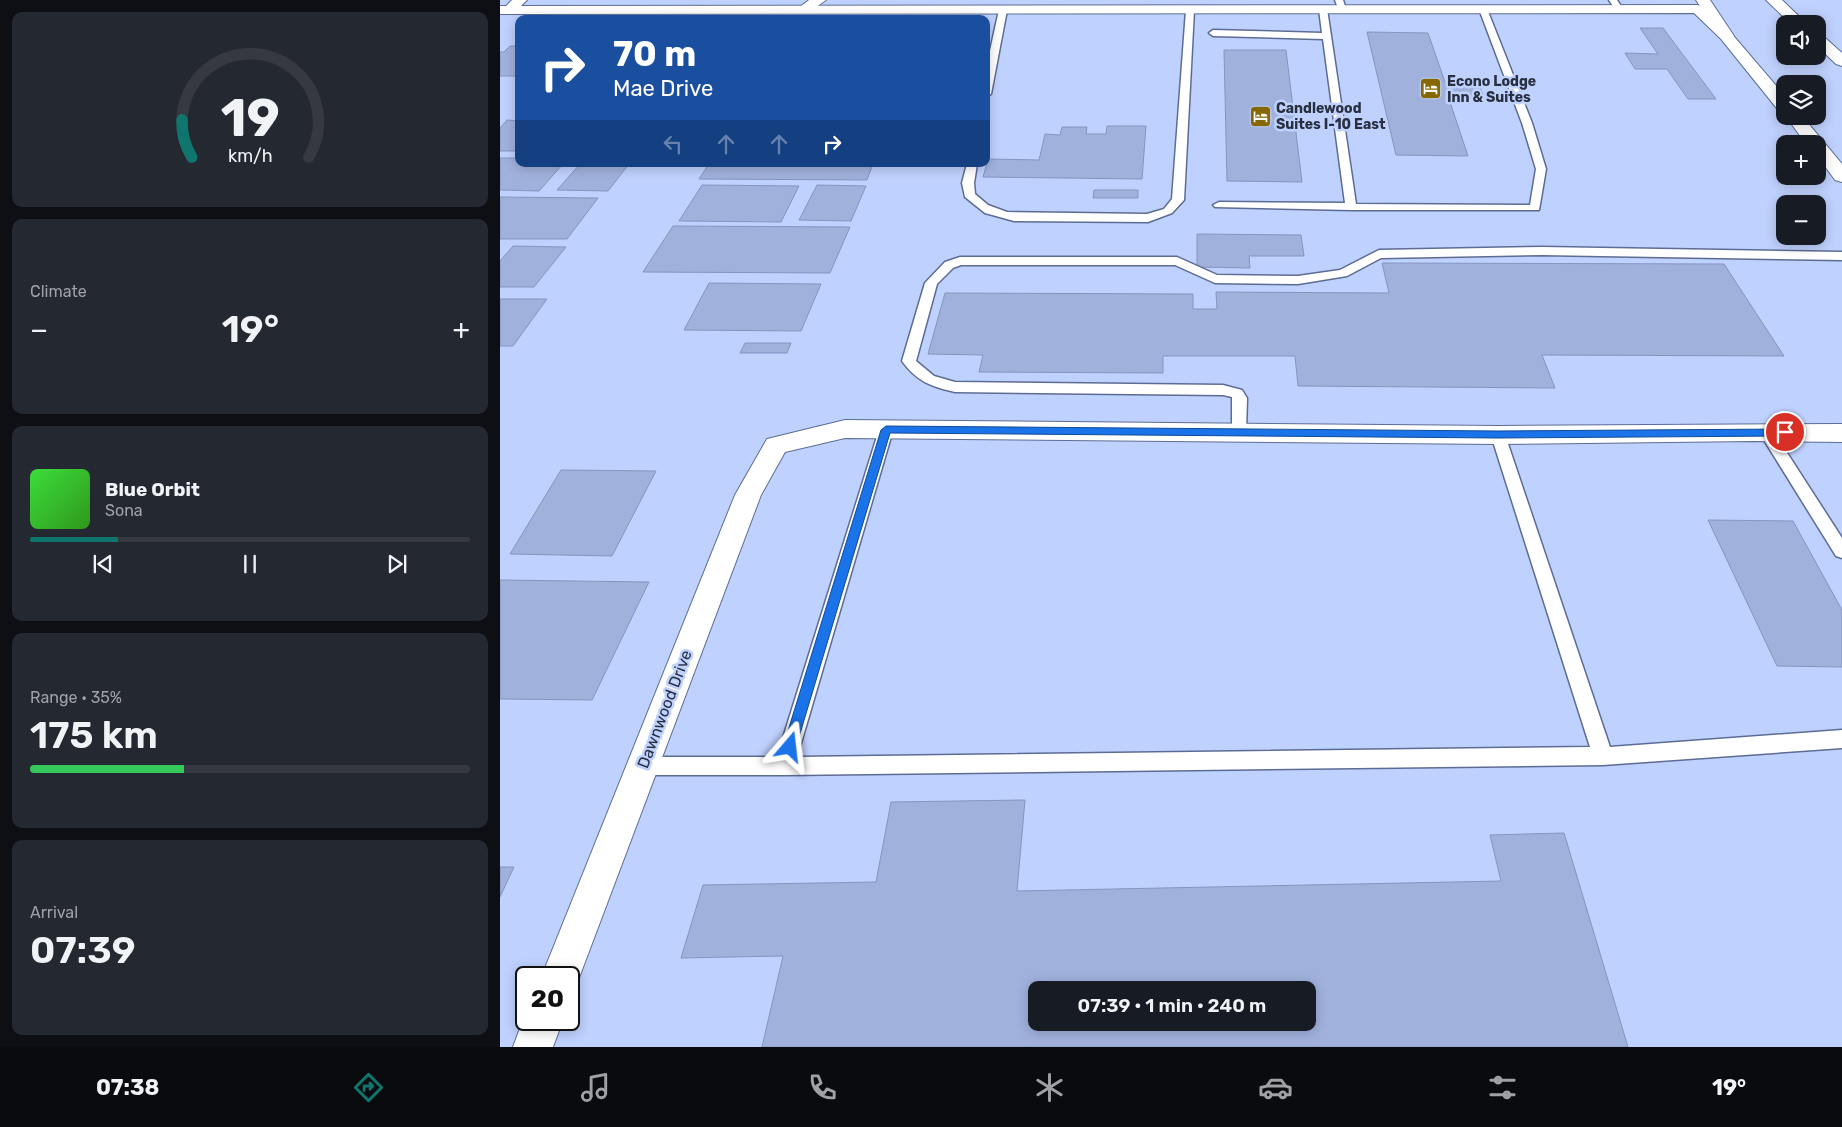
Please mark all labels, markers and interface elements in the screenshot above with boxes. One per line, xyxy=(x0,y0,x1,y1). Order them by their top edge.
map controls xyxy=(1776,15,1826,245)
button: sound xyxy=(1776,15,1826,65)
text: 70 m xyxy=(613,33,696,75)
icon: right xyxy=(530,35,595,100)
place label: Econo Lodge Inn & Suites xyxy=(1447,73,1536,106)
text: Mae Drive xyxy=(613,75,713,102)
button: layers xyxy=(1776,75,1826,125)
hotel icon: Econo Lodge Inn & Suites xyxy=(1419,77,1443,101)
text: 19 xyxy=(220,87,280,149)
place label: Candlewood Suites I-10 East xyxy=(1276,100,1386,133)
hotel icon: Candlewood Suites I-10 East xyxy=(1248,104,1272,128)
icon: left xyxy=(659,130,687,158)
icon: ahead xyxy=(712,130,740,158)
icon: ahead xyxy=(765,130,793,158)
icon: right xyxy=(818,130,846,158)
button: + xyxy=(1776,135,1826,185)
text: km/h xyxy=(228,145,272,166)
button: − xyxy=(1776,195,1826,245)
text: Climate xyxy=(30,282,87,301)
text: 19° xyxy=(222,306,279,352)
text: − xyxy=(30,313,48,346)
text: + xyxy=(453,313,470,346)
pin xyxy=(1764,411,1806,453)
icon: arrive xyxy=(1771,418,1799,446)
text: Blue Orbit xyxy=(105,478,200,501)
text: Sona xyxy=(105,501,143,520)
icon: previous xyxy=(89,550,117,578)
icon: pause xyxy=(236,550,264,578)
icon: next xyxy=(383,550,411,578)
street label: Dawnwood Drive xyxy=(633,647,696,771)
text: Range · 35% xyxy=(30,688,122,707)
text: 175 km xyxy=(30,712,158,758)
position arrow xyxy=(763,720,815,772)
text: Arrival xyxy=(30,903,78,922)
text: 07:39 xyxy=(30,927,136,973)
speed limit sign: 20 xyxy=(515,966,580,1031)
text: 07:39 · 1 min · 240 m xyxy=(1078,994,1266,1017)
icon: directions xyxy=(351,1070,386,1105)
icon: music xyxy=(578,1070,613,1105)
icon: phone xyxy=(805,1070,840,1105)
icon: climate xyxy=(1032,1070,1067,1105)
icon: car xyxy=(1258,1070,1293,1105)
icon: filters xyxy=(1485,1070,1520,1105)
text: 07:38 xyxy=(96,1074,159,1101)
text: 19° xyxy=(1712,1074,1746,1101)

